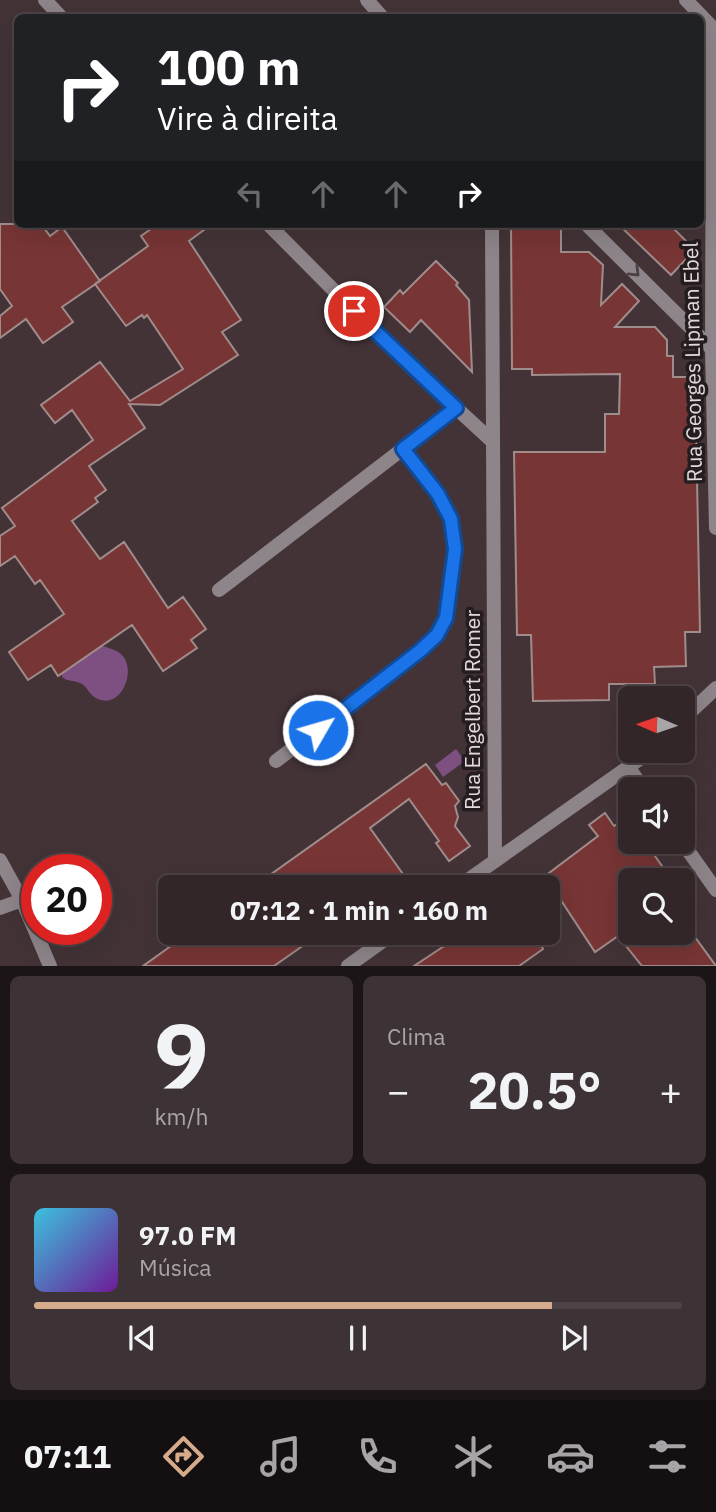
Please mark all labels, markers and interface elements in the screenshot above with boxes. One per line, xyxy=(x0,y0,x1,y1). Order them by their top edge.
text: 100 m xyxy=(157,35,301,98)
icon: right xyxy=(42,42,133,133)
text: Vire à direita xyxy=(157,97,338,139)
icon: left xyxy=(231,175,269,213)
icon: ahead xyxy=(304,175,342,213)
icon: ahead xyxy=(377,175,415,213)
icon: right xyxy=(450,175,488,213)
street label: Rua Georges Lipman Ebel xyxy=(676,241,708,482)
one-way arrow xyxy=(626,264,639,277)
pin xyxy=(324,281,384,341)
icon: arrive xyxy=(335,292,373,330)
street label: Rua Engelbert Romer xyxy=(458,610,486,810)
north arrow xyxy=(618,686,695,763)
map controls xyxy=(618,686,695,945)
position arrow xyxy=(281,693,355,767)
button: sound xyxy=(618,777,695,854)
speed limit sign: 20 xyxy=(21,854,112,945)
button: search xyxy=(618,868,695,945)
text: 07:12 · 1 min · 160 m xyxy=(230,893,488,927)
text: 9 xyxy=(154,996,209,1114)
text: Clima xyxy=(387,1021,446,1051)
text: 20.5° xyxy=(467,1056,602,1123)
text: − xyxy=(387,1066,410,1115)
text: + xyxy=(659,1066,682,1115)
text: km/h xyxy=(154,1101,209,1131)
text: 97.0 FM xyxy=(139,1218,237,1252)
text: Música xyxy=(139,1252,212,1282)
icon: previous xyxy=(123,1319,161,1357)
icon: pause xyxy=(339,1319,377,1357)
icon: next xyxy=(555,1319,593,1357)
icon: directions xyxy=(159,1432,208,1481)
icon: music xyxy=(256,1432,305,1481)
icon: phone xyxy=(353,1432,402,1481)
icon: climate xyxy=(449,1432,498,1481)
icon: car xyxy=(546,1432,595,1481)
icon: filters xyxy=(643,1432,692,1481)
text: 07:11 xyxy=(24,1435,111,1477)

